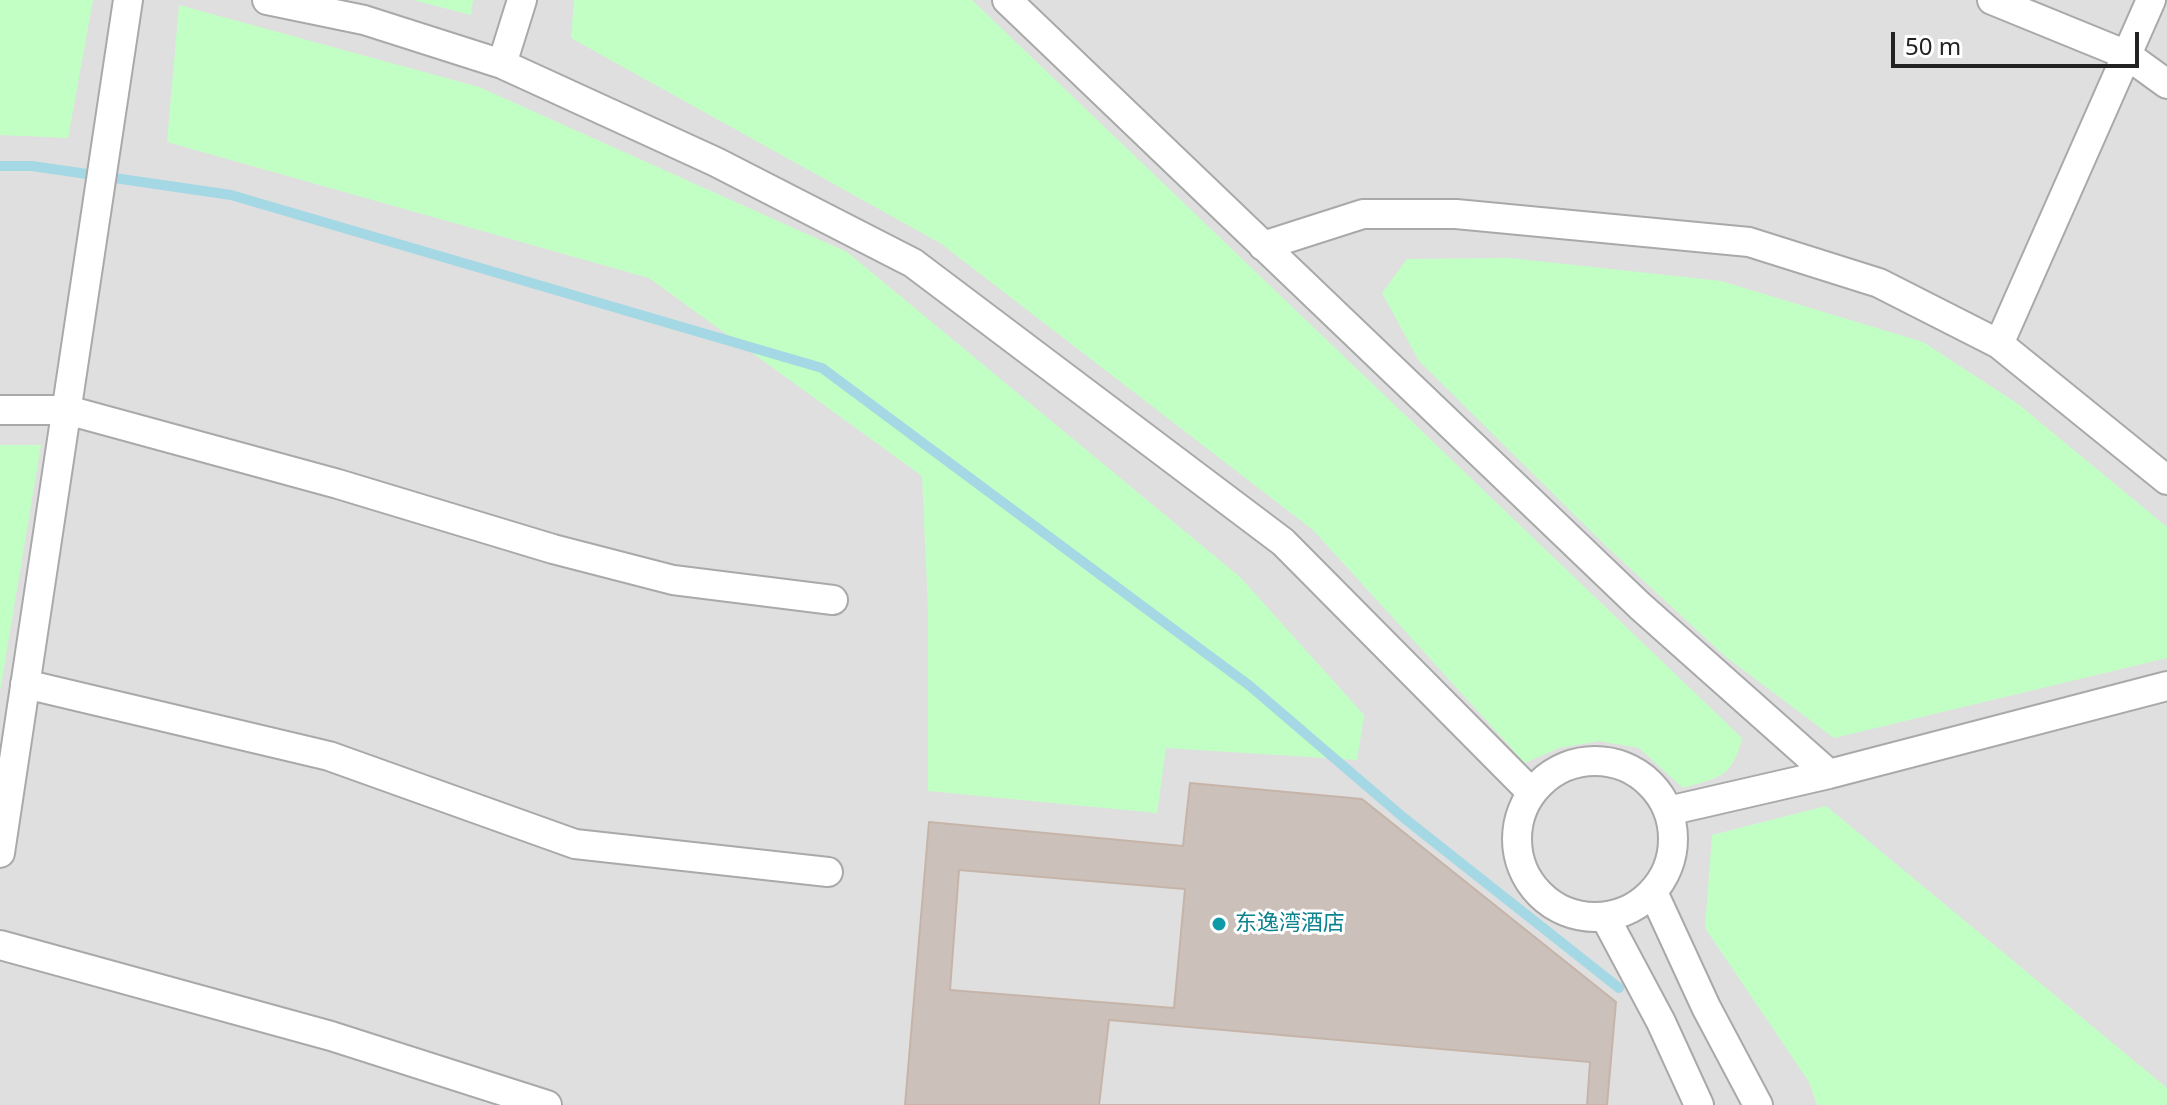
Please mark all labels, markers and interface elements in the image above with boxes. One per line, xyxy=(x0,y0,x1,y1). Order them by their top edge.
scale bar xyxy=(1895,16,2143,66)
text: 50 m xyxy=(1905,29,1961,62)
place label: 东逸湾酒店 xyxy=(1235,911,1345,937)
marker: 东逸湾酒店 xyxy=(1210,915,1228,933)

